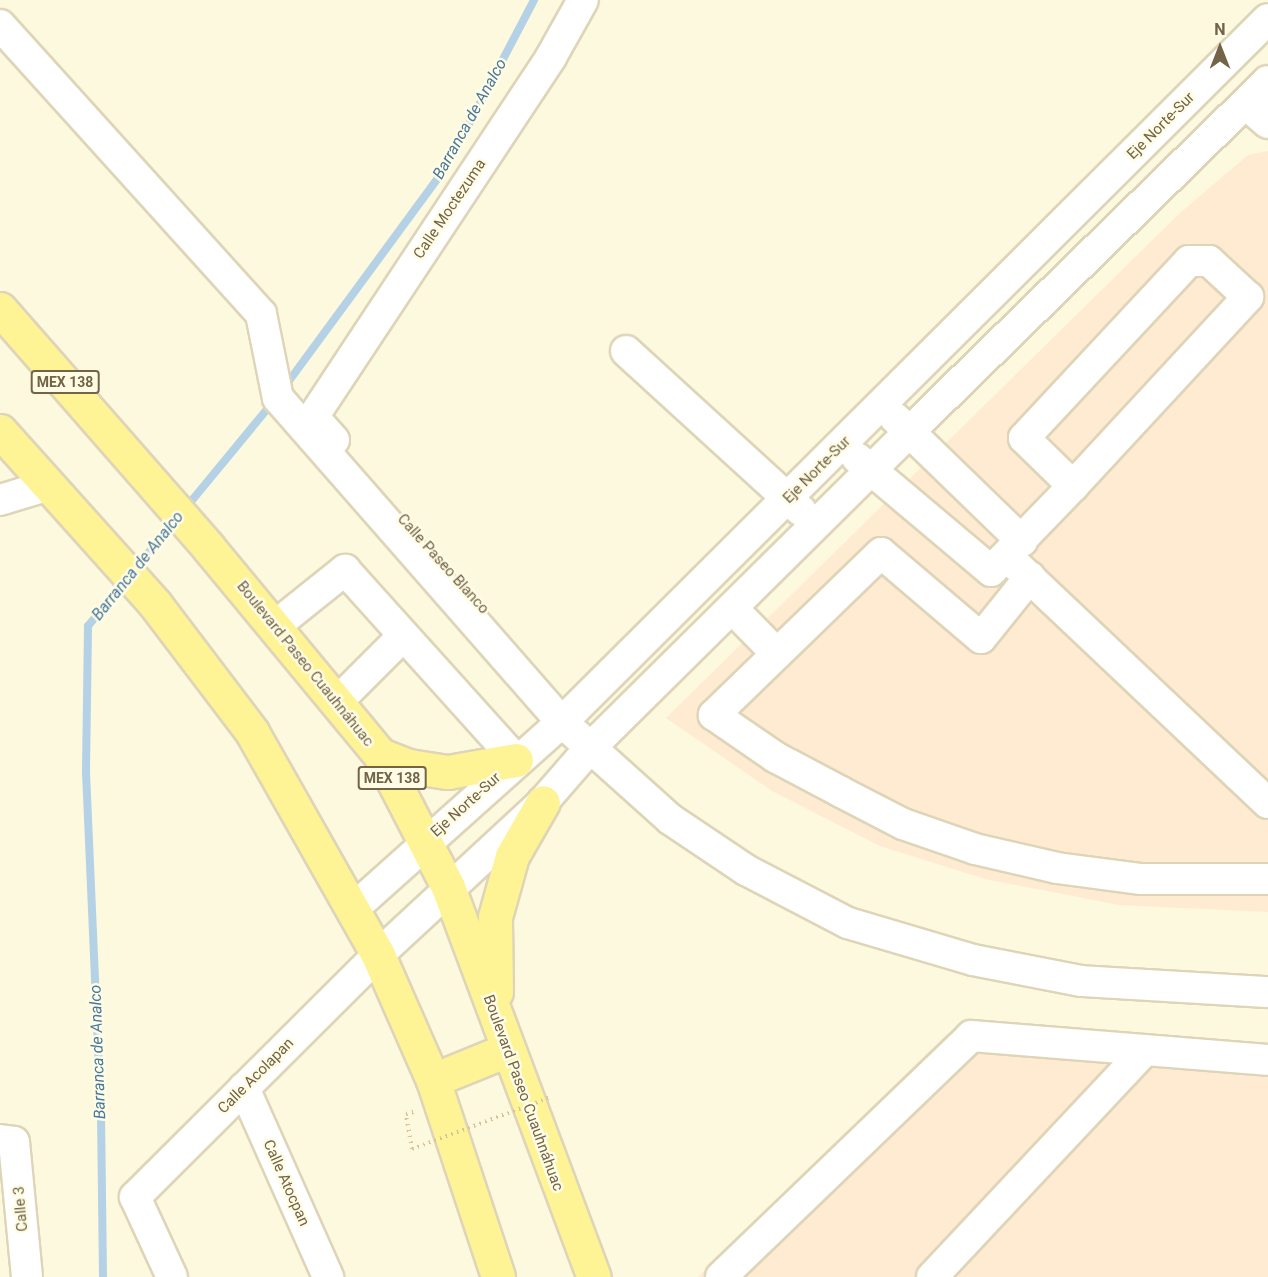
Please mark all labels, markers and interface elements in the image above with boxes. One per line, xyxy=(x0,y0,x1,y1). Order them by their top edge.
north arrow xyxy=(1190,18,1250,78)
text: N xyxy=(1214,20,1226,39)
water label: Barranca de Analco xyxy=(429,55,511,183)
street label: Eje Norte-Sur xyxy=(1124,89,1198,163)
street label: Calle Moctezuma xyxy=(410,156,490,262)
road number: MEX 138 xyxy=(31,371,100,393)
street label: Eje Norte-Sur xyxy=(780,433,854,507)
water label: Barranca de Analco xyxy=(88,508,188,624)
street label: Calle Paseo Blanco xyxy=(393,510,493,618)
street label: Boulevard Paseo Cuauhnáhuac xyxy=(233,578,377,750)
road number: MEX 138 xyxy=(358,767,426,789)
street label: Eje Norte-Sur xyxy=(427,769,505,841)
water label: Barranca de Analco xyxy=(86,984,110,1120)
street label: Boulevard Paseo Cuauhnáhuac xyxy=(479,993,567,1193)
street label: Calle Acolapan xyxy=(214,1034,298,1118)
street label: Calle Atocpan xyxy=(259,1137,313,1229)
street label: Calle 3 xyxy=(10,1186,32,1232)

